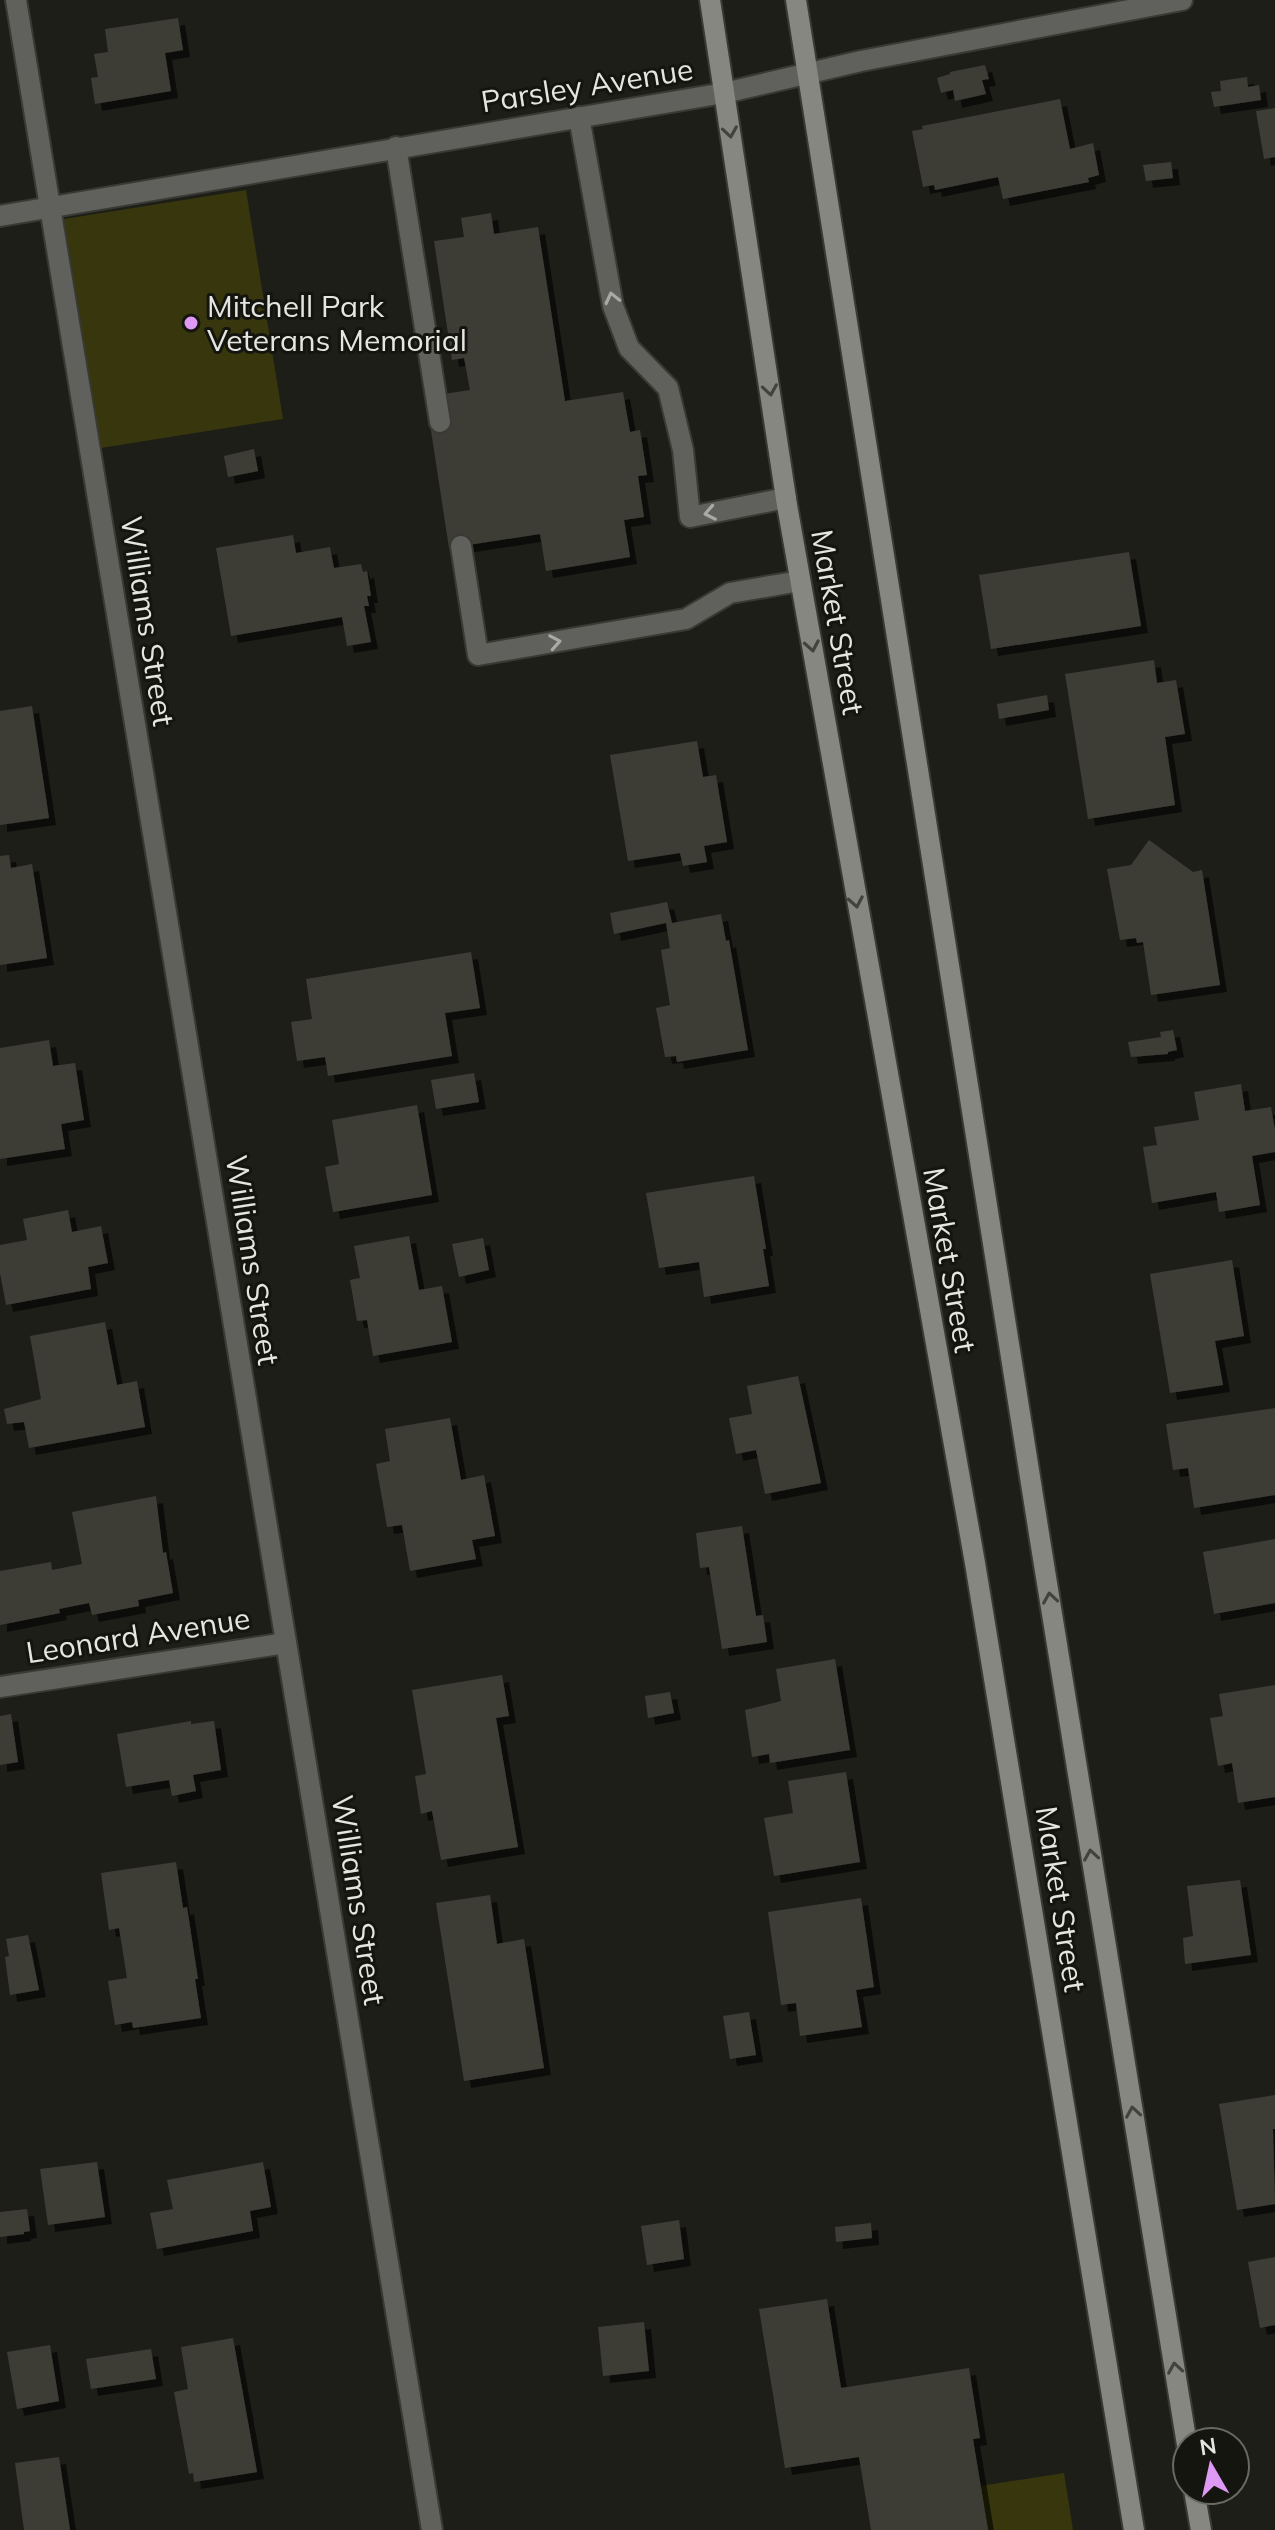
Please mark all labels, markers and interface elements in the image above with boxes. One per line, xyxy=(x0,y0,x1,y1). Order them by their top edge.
street label: Parsley Avenue xyxy=(478,49,696,121)
one-way arrow xyxy=(721,126,738,139)
place label: Mitchell Park Veterans Memorial xyxy=(207,287,467,359)
one-way arrow xyxy=(604,292,621,305)
marker: Mitchell Park Veterans Memorial xyxy=(182,314,200,332)
one-way arrow xyxy=(760,383,777,396)
one-way arrow xyxy=(703,504,716,521)
street label: Williams Street xyxy=(113,513,183,729)
street label: Market Street xyxy=(803,526,873,718)
one-way arrow xyxy=(549,634,562,651)
one-way arrow xyxy=(802,639,819,653)
one-way arrow xyxy=(847,895,864,909)
street label: Williams Street xyxy=(218,1152,288,1368)
street label: Market Street xyxy=(915,1164,985,1356)
one-way arrow xyxy=(1042,1592,1059,1605)
street label: Leonard Avenue xyxy=(23,1599,253,1671)
street label: Williams Street xyxy=(324,1792,394,2008)
street label: Market Street xyxy=(1028,1804,1094,1994)
one-way arrow xyxy=(1083,1848,1100,1862)
one-way arrow xyxy=(1125,2105,1142,2118)
one-way arrow xyxy=(1167,2361,1184,2375)
north arrow xyxy=(1171,2426,1251,2506)
text: N xyxy=(1197,2431,1218,2461)

